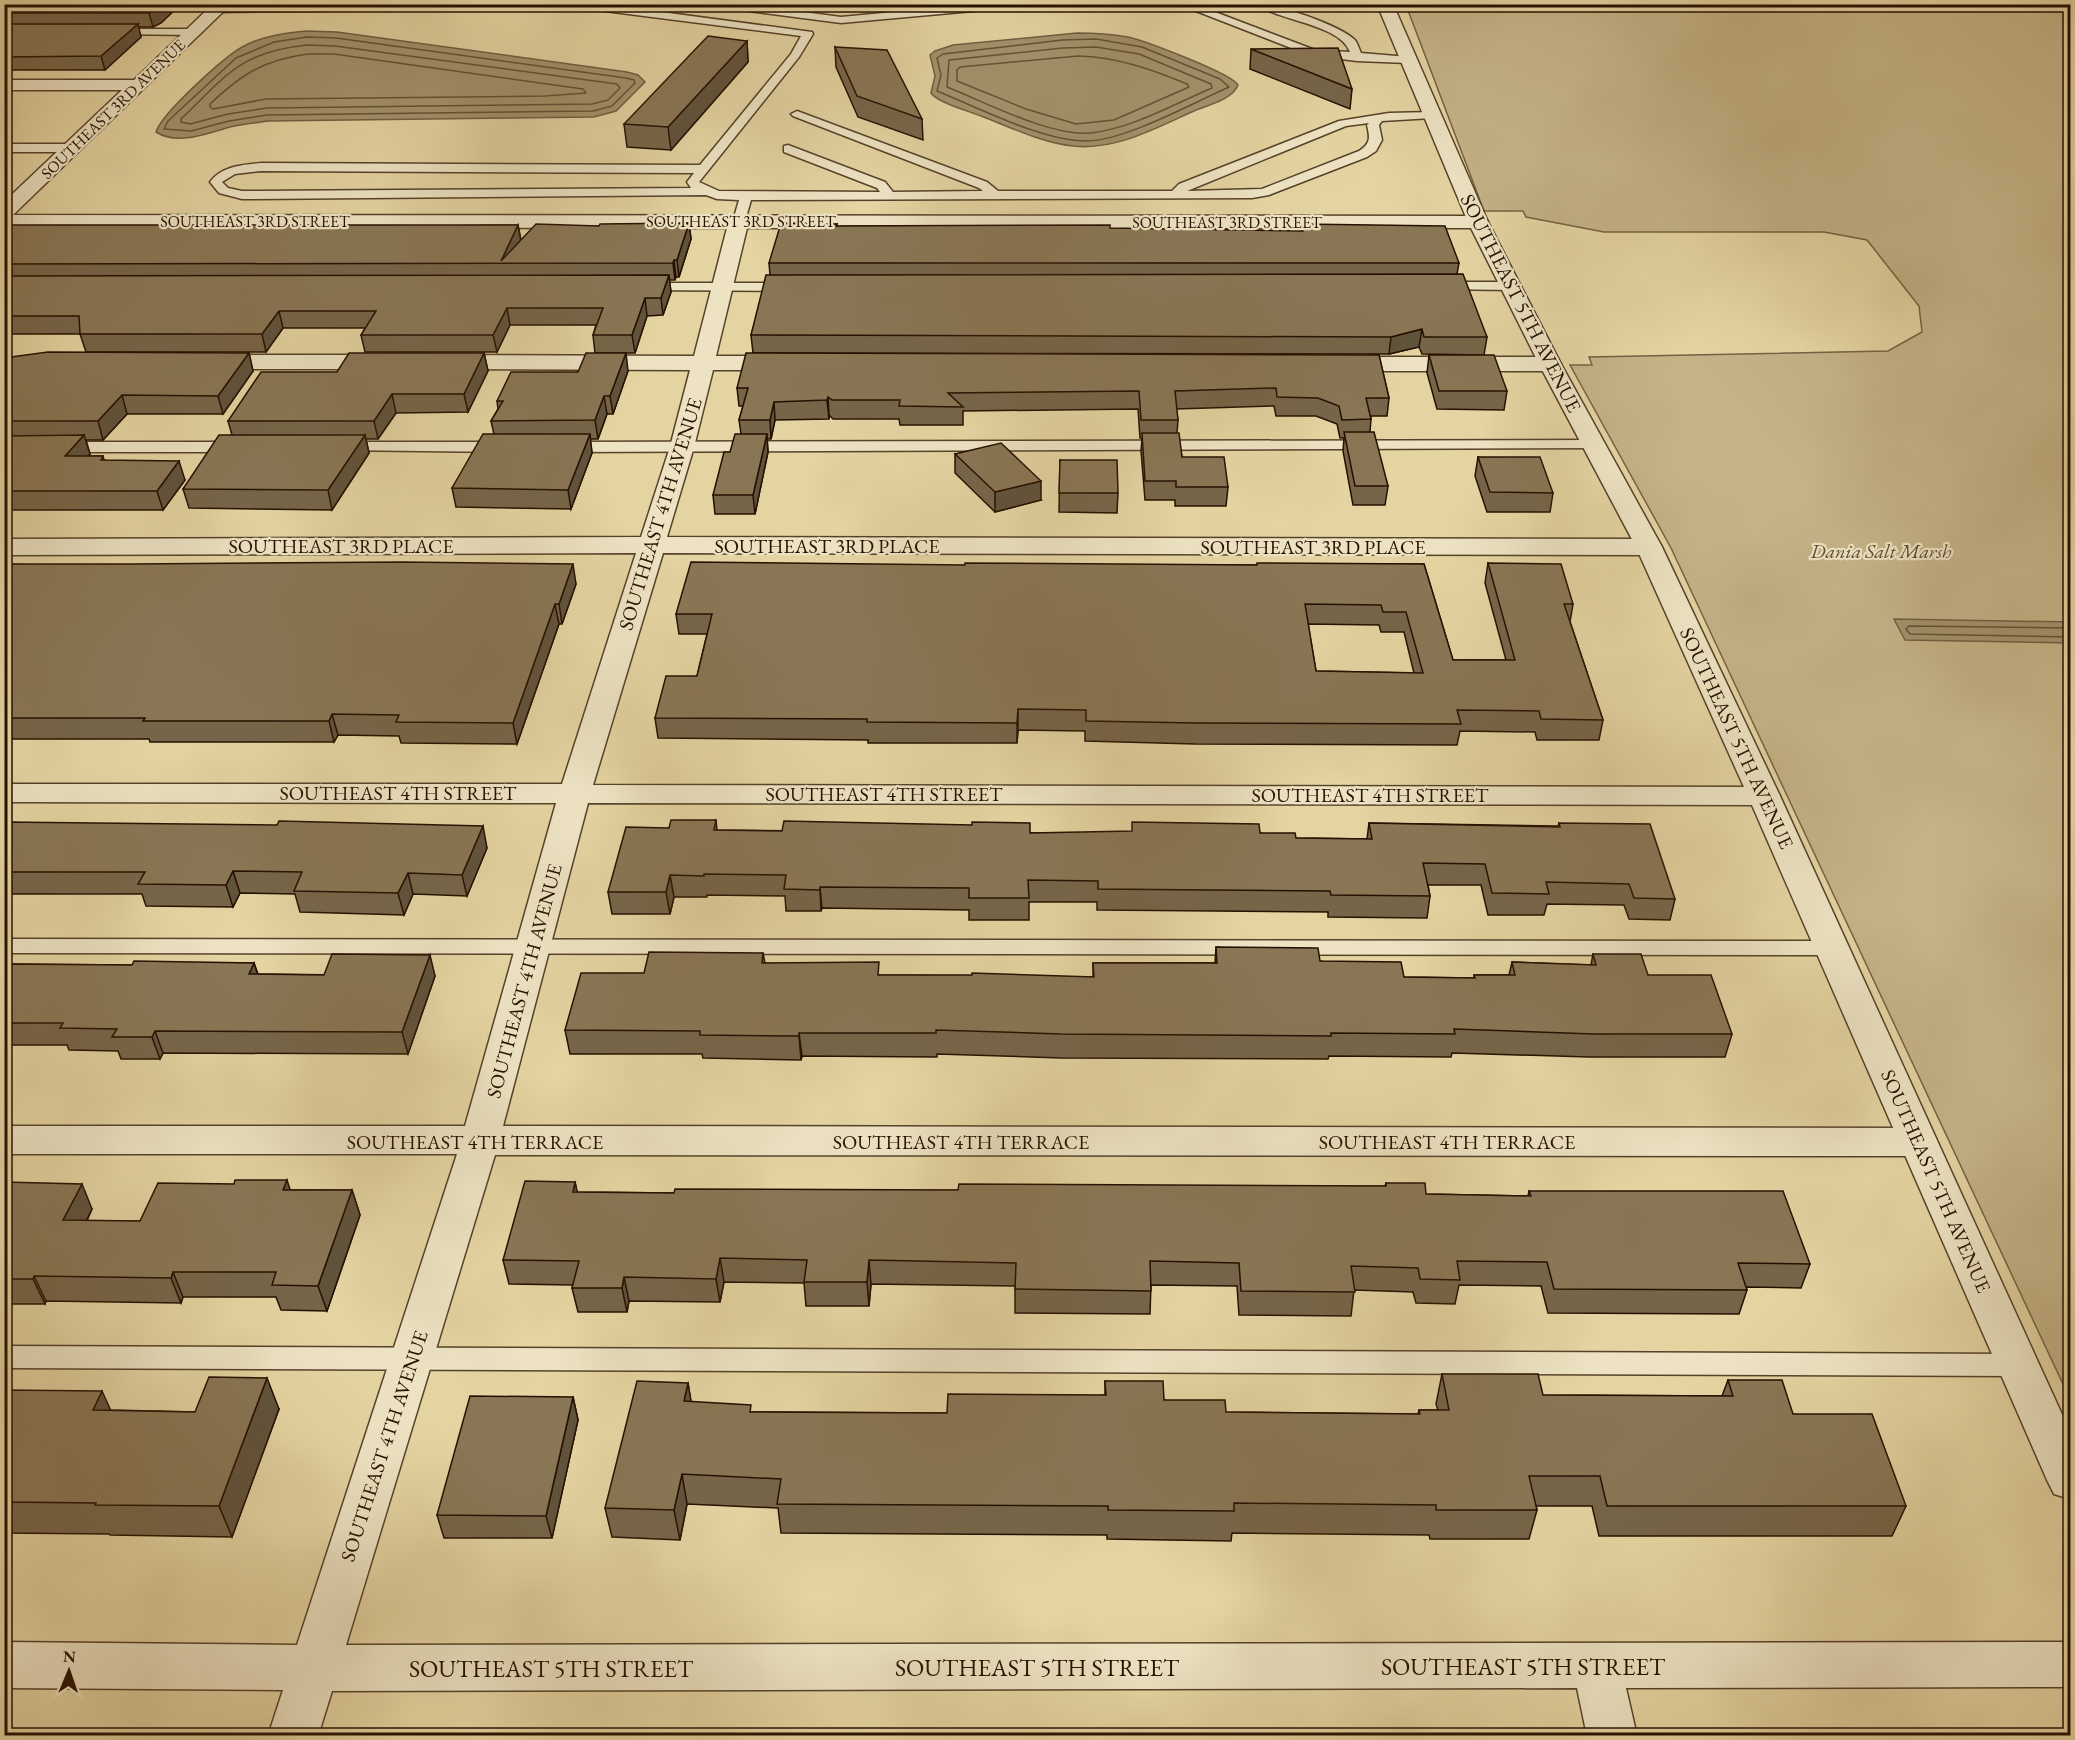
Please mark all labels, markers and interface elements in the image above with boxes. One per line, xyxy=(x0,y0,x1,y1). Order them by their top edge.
street label: SOUTHEAST 3RD AVENUE xyxy=(36,34,190,184)
street label: SOUTHEAST 5TH AVENUE xyxy=(1455,189,1587,417)
street label: SOUTHEAST 3RD STREET xyxy=(160,211,350,232)
street label: SOUTHEAST 3RD STREET xyxy=(646,211,836,232)
street label: SOUTHEAST 3RD STREET xyxy=(1132,212,1322,233)
street label: SOUTHEAST 4TH AVENUE xyxy=(612,395,708,633)
street label: SOUTHEAST 3RD PLACE xyxy=(228,533,454,559)
street label: SOUTHEAST 3RD PLACE xyxy=(714,533,940,559)
street label: SOUTHEAST 3RD PLACE xyxy=(1200,534,1426,560)
park label: Dania Salt Marsh xyxy=(1810,538,1952,564)
street label: SOUTHEAST 5TH AVENUE xyxy=(1674,623,1800,853)
street label: SOUTHEAST 4TH STREET xyxy=(280,780,517,806)
street label: SOUTHEAST 4TH STREET xyxy=(766,781,1003,807)
street label: SOUTHEAST 4TH STREET xyxy=(1252,782,1489,808)
street label: SOUTHEAST 4TH AVENUE xyxy=(480,861,568,1101)
street label: SOUTHEAST 5TH AVENUE xyxy=(1875,1065,1997,1297)
street label: SOUTHEAST 4TH TERRACE xyxy=(347,1129,603,1155)
street label: SOUTHEAST 4TH TERRACE xyxy=(833,1129,1089,1155)
street label: SOUTHEAST 4TH TERRACE xyxy=(1319,1129,1575,1155)
street label: SOUTHEAST 4TH AVENUE xyxy=(334,1327,434,1565)
north arrow xyxy=(39,1641,99,1701)
text: N xyxy=(63,1646,76,1667)
street label: SOUTHEAST 5TH STREET xyxy=(1381,1651,1666,1682)
street label: SOUTHEAST 5TH STREET xyxy=(895,1652,1180,1683)
street label: SOUTHEAST 5TH STREET xyxy=(409,1653,694,1684)

